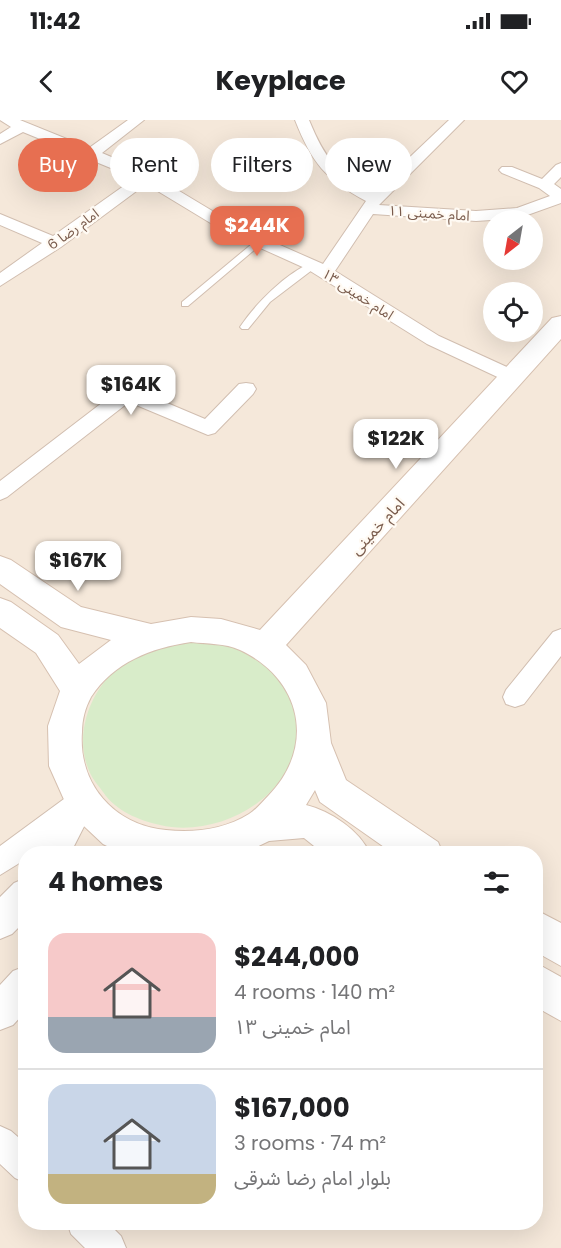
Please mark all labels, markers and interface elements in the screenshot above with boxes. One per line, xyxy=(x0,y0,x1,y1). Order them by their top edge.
text: 11:42 xyxy=(30,6,80,37)
text: Keyplace xyxy=(215,62,346,99)
icon: back xyxy=(30,65,63,98)
icon: heart xyxy=(498,65,531,98)
chip: Buy xyxy=(18,138,98,192)
chip: Rent xyxy=(110,138,199,192)
chip: Filters xyxy=(211,138,313,192)
chip: New xyxy=(325,138,412,192)
street label: امام خمینی ۱۱ xyxy=(387,200,470,227)
street label: امام رضا 6 xyxy=(43,203,103,255)
pin: $244K xyxy=(215,206,299,257)
north arrow xyxy=(483,210,543,270)
map controls xyxy=(483,210,543,342)
text: $244K xyxy=(224,211,290,239)
street label: امام خمینی ۱۳ xyxy=(318,263,398,325)
button: locate xyxy=(483,282,543,342)
pin: $164K xyxy=(89,365,173,416)
text: $164K xyxy=(101,370,161,398)
pin: $122K xyxy=(354,419,438,470)
text: $122K xyxy=(367,424,425,452)
street label: امام خمینی xyxy=(345,493,411,561)
pin: $167K xyxy=(36,541,120,592)
text: $167K xyxy=(49,546,107,574)
text: 4 homes xyxy=(48,864,163,900)
icon: filters xyxy=(480,866,513,899)
text: $244,000 xyxy=(234,939,359,975)
icon: home xyxy=(96,957,168,1029)
text: 4 rooms · 140 m² xyxy=(234,978,395,1006)
text: امام خمینی ۱۳ xyxy=(234,1013,351,1041)
text: $167,000 xyxy=(234,1090,350,1126)
icon: home xyxy=(96,1108,168,1180)
text: 3 rooms · 74 m² xyxy=(234,1129,386,1157)
text: بلوار امام رضا شرقی xyxy=(234,1164,391,1192)

